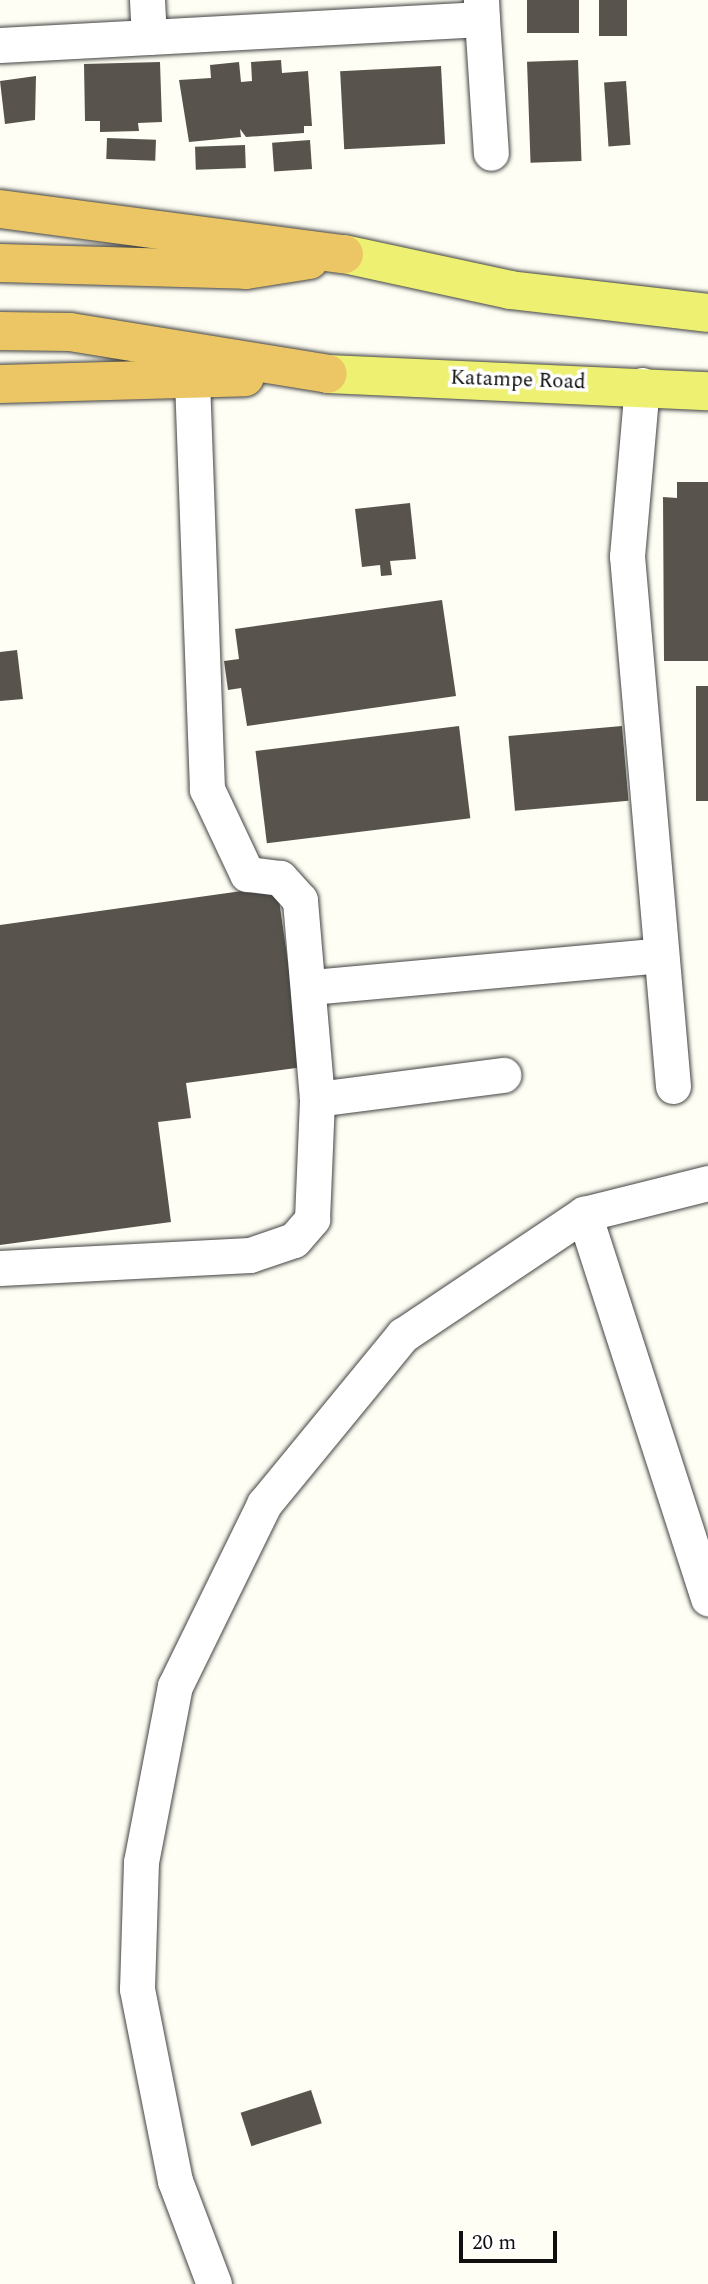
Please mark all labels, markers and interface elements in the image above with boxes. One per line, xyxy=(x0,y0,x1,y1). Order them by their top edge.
street label: Katampe Road xyxy=(450,365,586,395)
scale bar xyxy=(463,2218,561,2262)
text: 20 m xyxy=(472,2227,516,2259)

